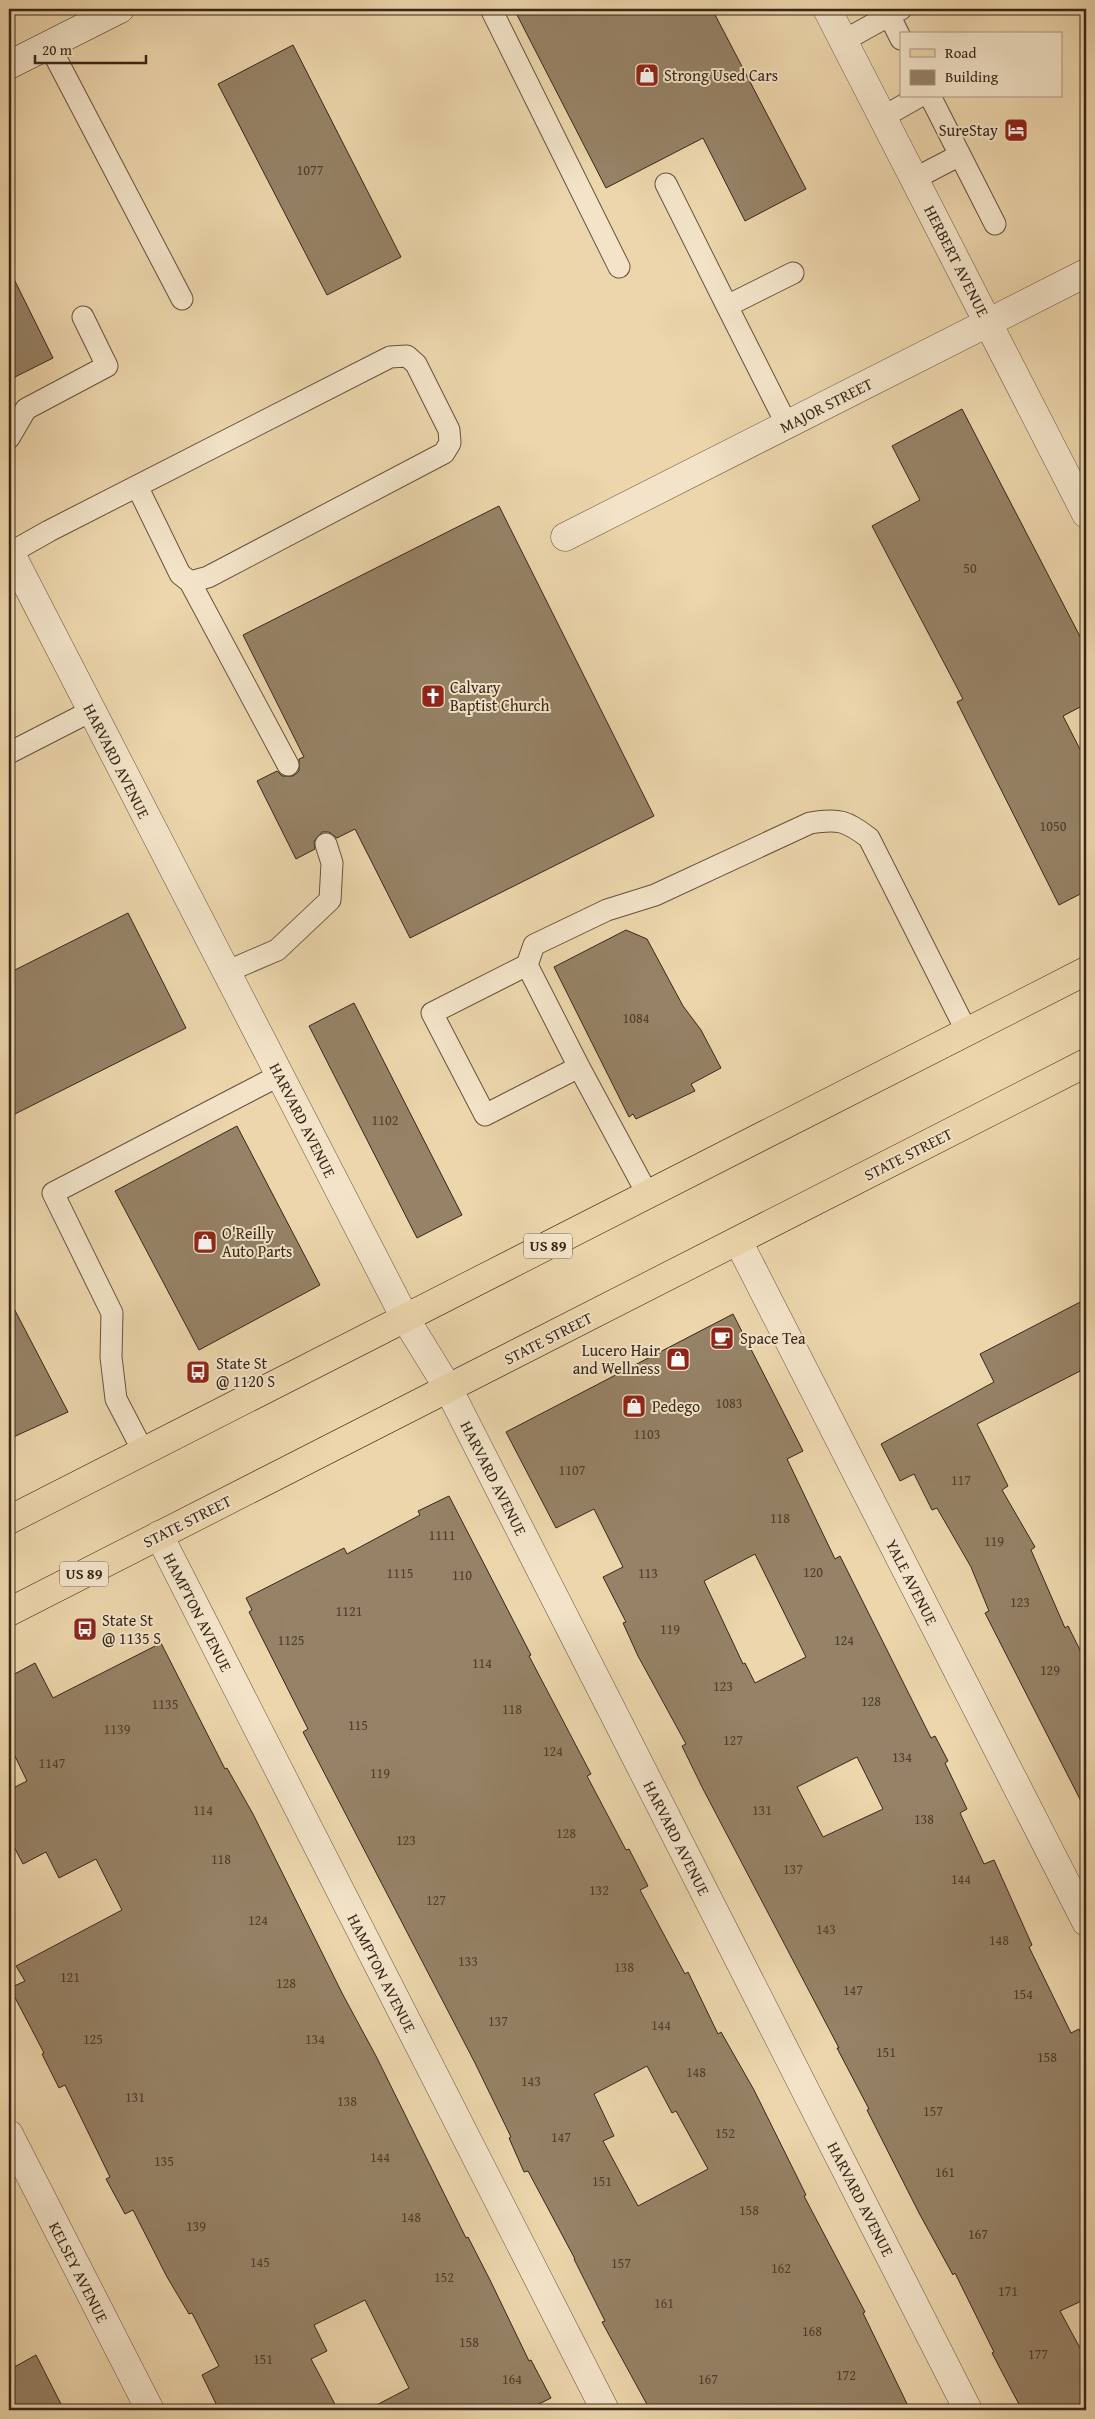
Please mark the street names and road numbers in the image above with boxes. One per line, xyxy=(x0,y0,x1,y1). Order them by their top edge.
street label: HERBERT AVENUE xyxy=(918,201,996,321)
street label: MAJOR STREET xyxy=(775,371,877,439)
street label: HARVARD AVENUE xyxy=(78,699,156,823)
street label: HARVARD AVENUE xyxy=(264,1058,342,1182)
street label: STATE STREET xyxy=(860,1121,956,1187)
road number: US 89 xyxy=(524,1234,572,1258)
street label: STATE STREET xyxy=(500,1305,596,1371)
street label: HARVARD AVENUE xyxy=(455,1416,533,1540)
street label: STATE STREET xyxy=(139,1488,235,1554)
street label: YALE AVENUE xyxy=(880,1535,944,1629)
street label: HAMPTON AVENUE xyxy=(158,1548,238,1676)
road number: US 89 xyxy=(60,1562,108,1586)
street label: HARVARD AVENUE xyxy=(638,1776,716,1900)
street label: HAMPTON AVENUE xyxy=(342,1909,422,2037)
street label: HARVARD AVENUE xyxy=(822,2137,900,2261)
street label: KELSEY AVENUE xyxy=(43,2217,115,2327)

